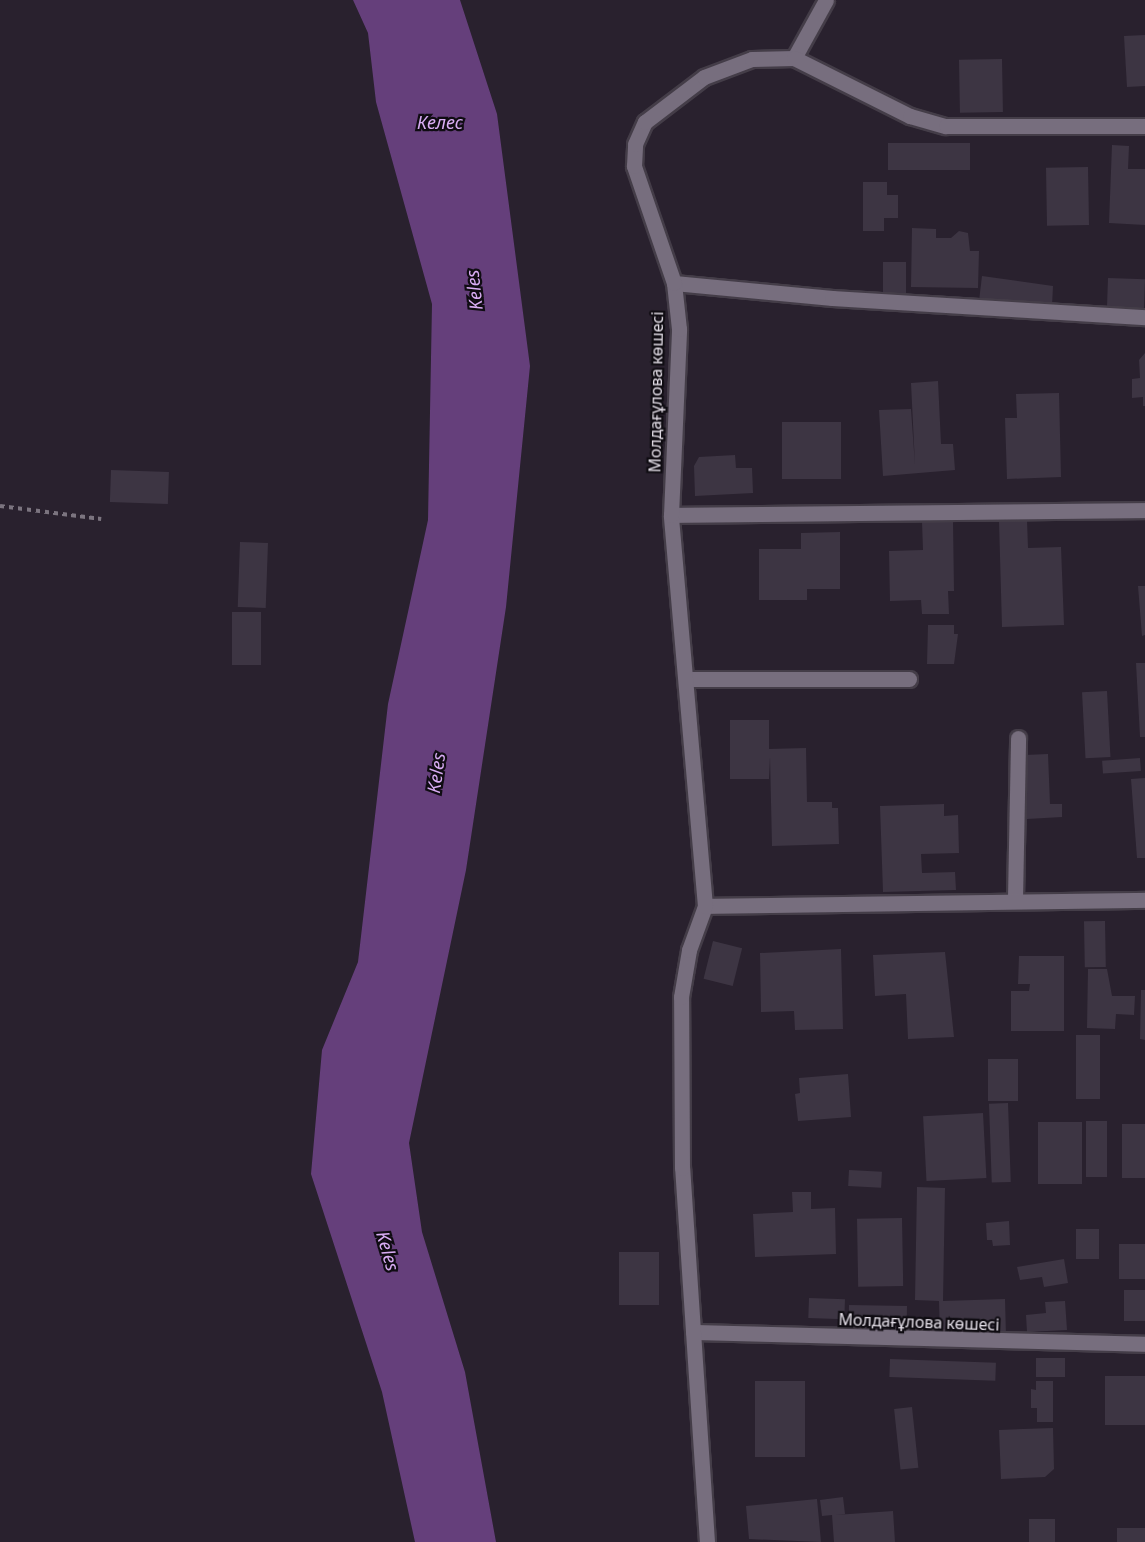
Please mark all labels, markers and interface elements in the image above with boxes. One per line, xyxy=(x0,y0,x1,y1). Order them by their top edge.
water label: Келес xyxy=(417,111,463,133)
water label: Keles xyxy=(461,269,487,311)
street label: Молдағұлова көшесі xyxy=(645,311,667,473)
water label: Keles xyxy=(422,751,450,795)
water label: Keles xyxy=(372,1229,404,1273)
street label: Молдағұлова көшесі xyxy=(838,1310,1000,1334)

